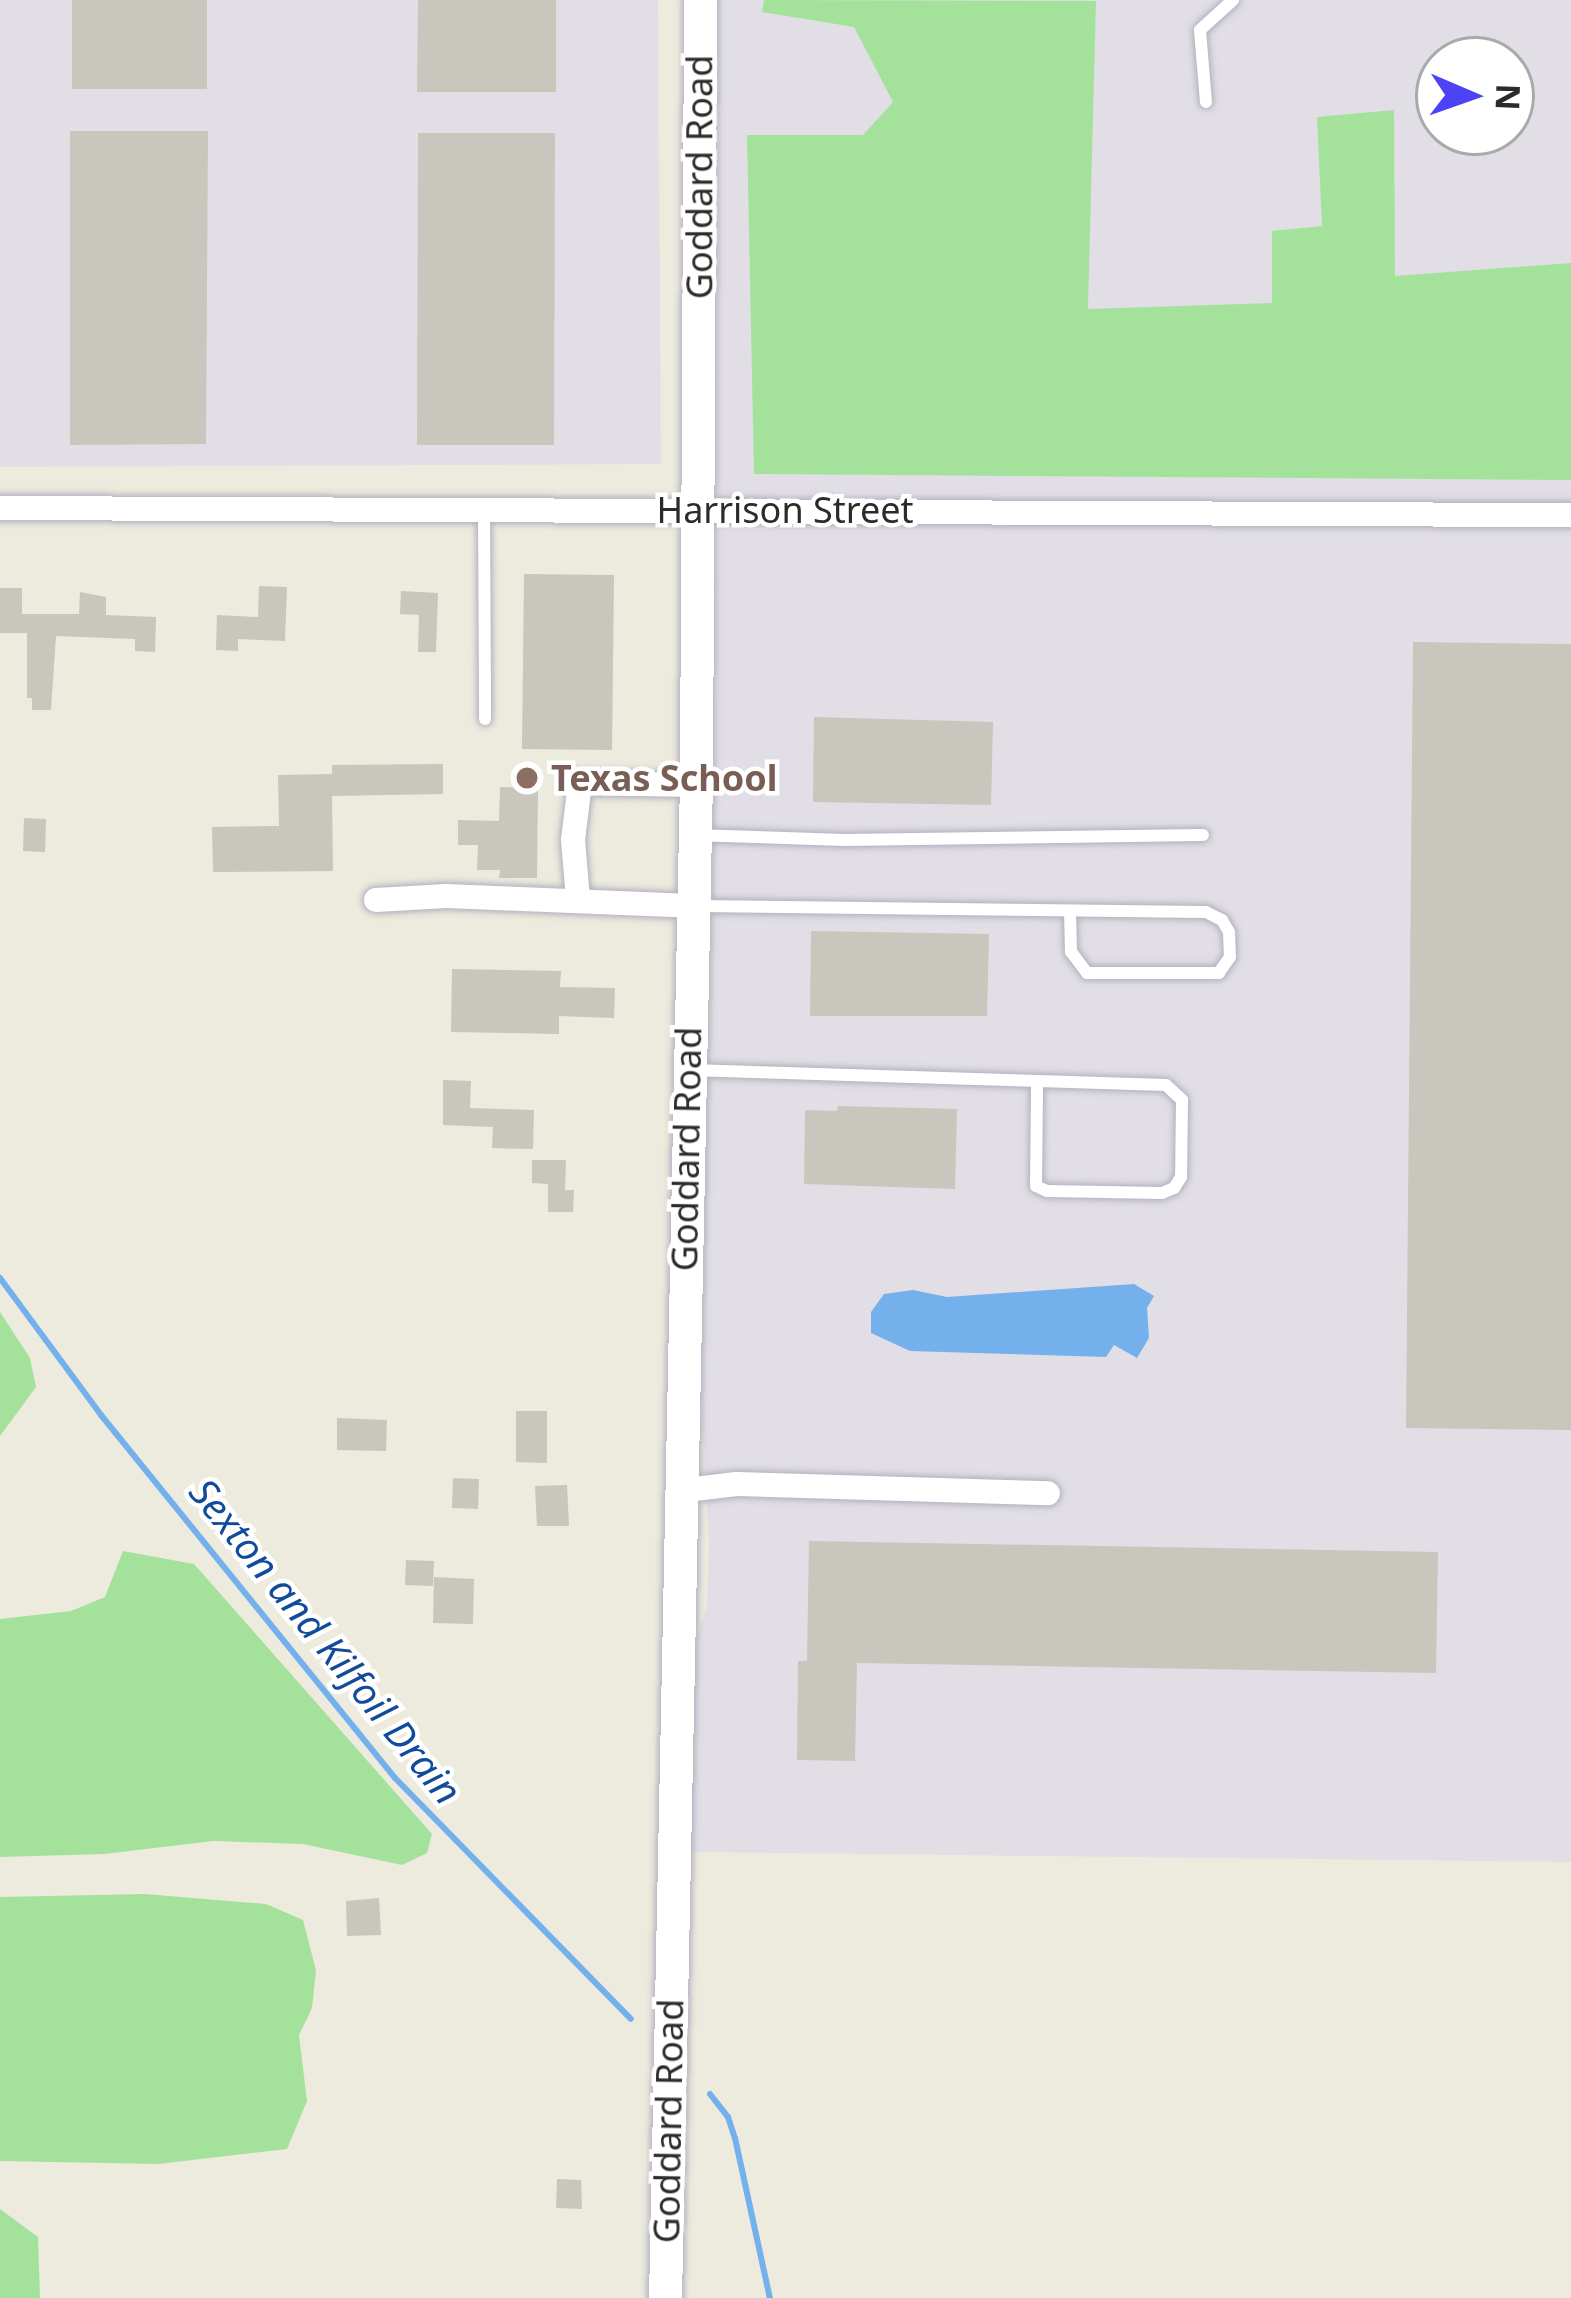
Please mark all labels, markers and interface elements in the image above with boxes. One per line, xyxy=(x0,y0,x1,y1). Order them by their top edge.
north arrow xyxy=(1415,36,1535,156)
street label: Goddard Road xyxy=(677,55,721,299)
text: N xyxy=(1486,83,1531,111)
street label: Harrison Street xyxy=(656,488,914,532)
place label: Texas School xyxy=(551,756,777,800)
marker: Texas School xyxy=(514,765,540,791)
street label: Goddard Road xyxy=(662,1026,710,1272)
water label: Sexton and Kilfoil Drain xyxy=(180,1469,472,1813)
street label: Goddard Road xyxy=(644,1998,692,2244)

